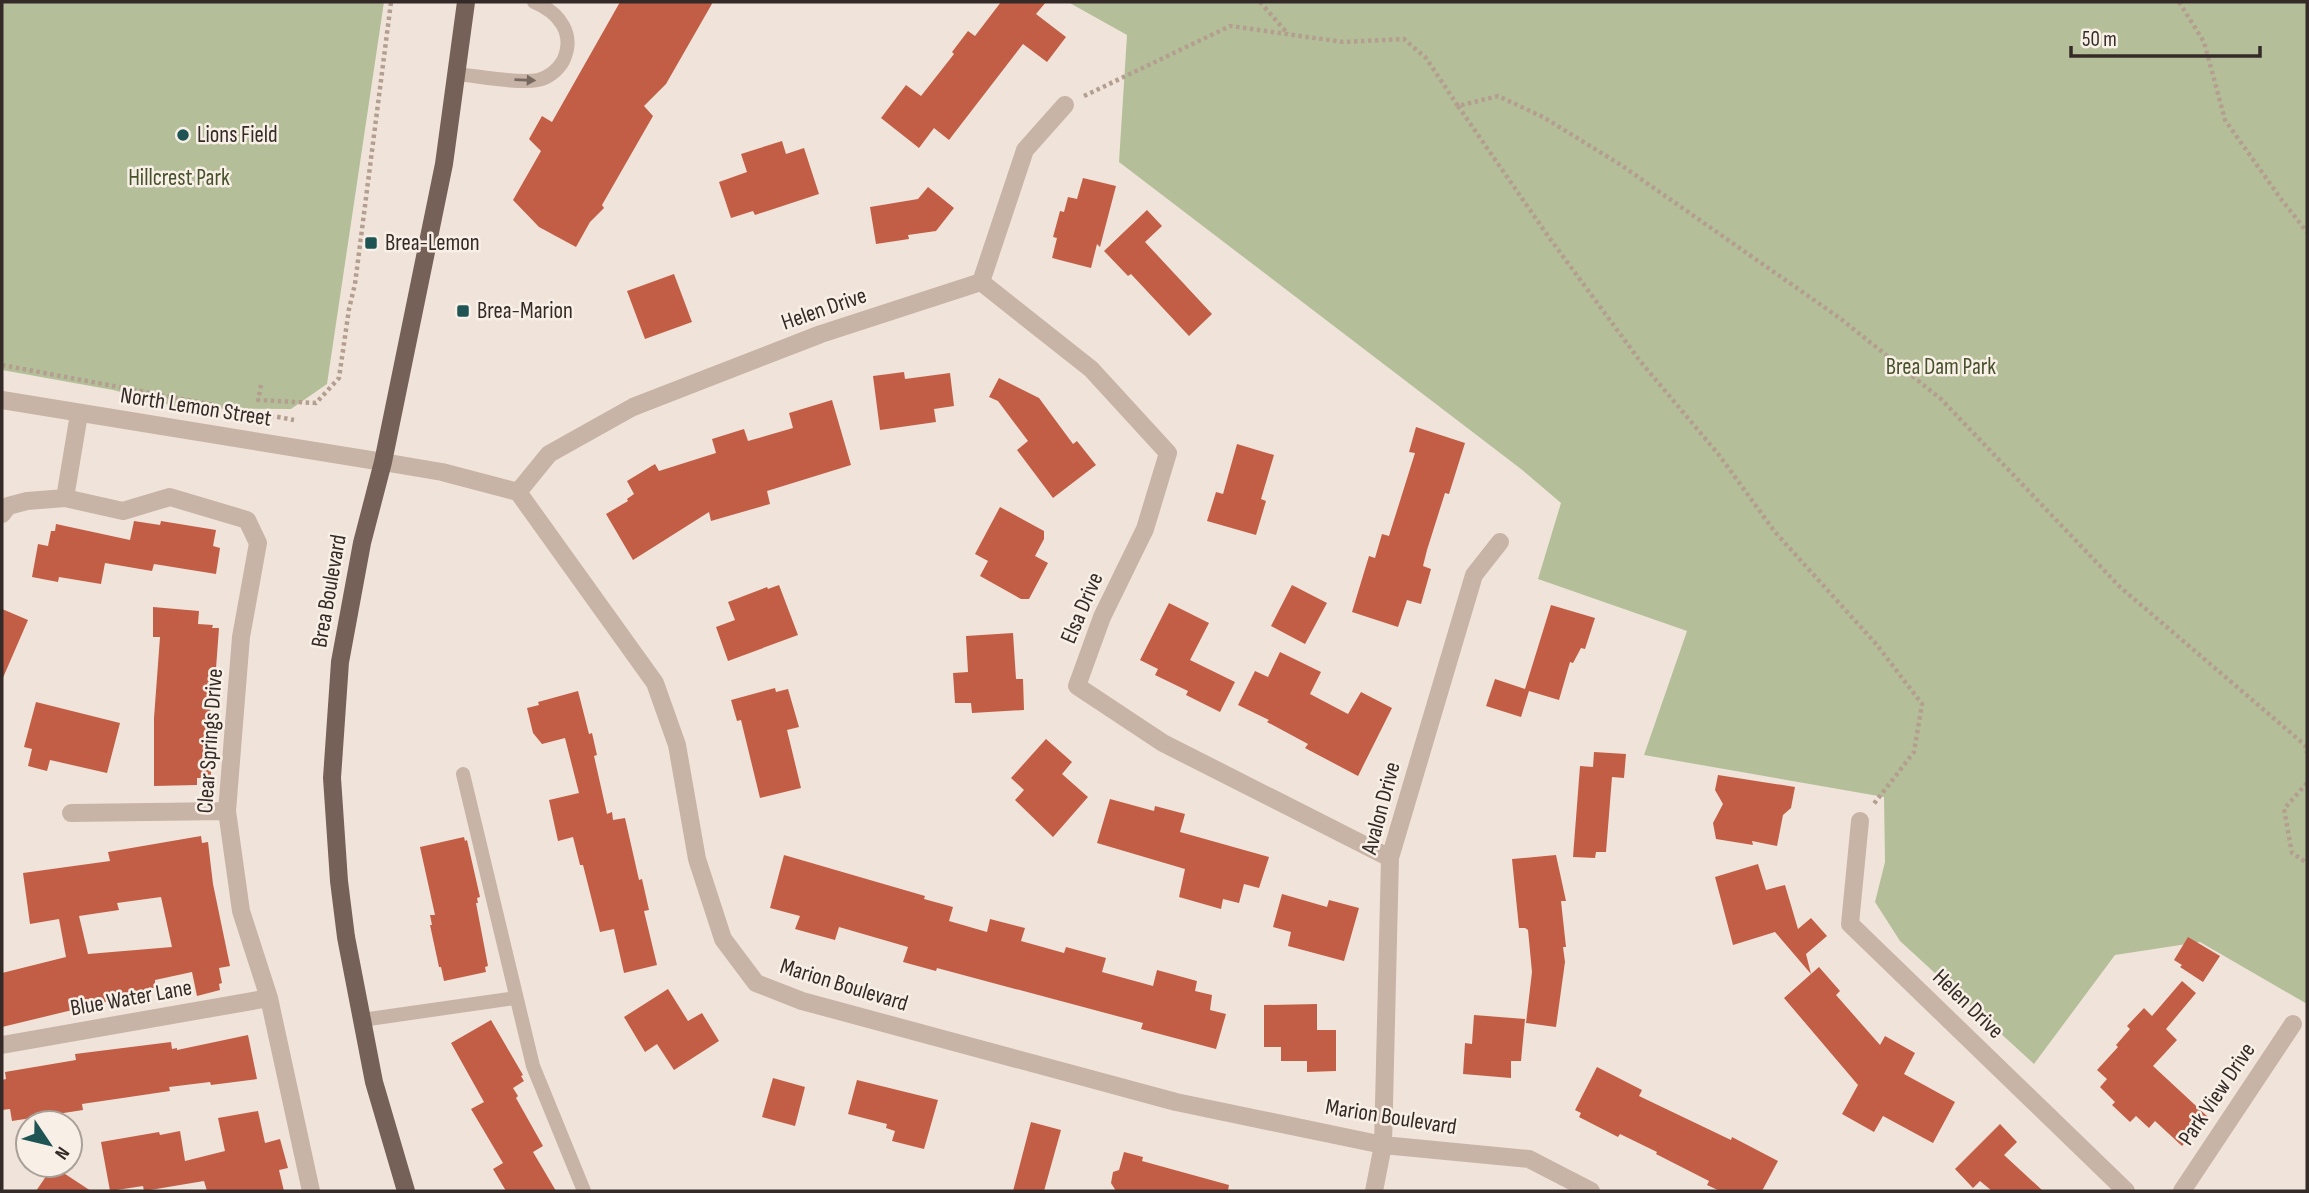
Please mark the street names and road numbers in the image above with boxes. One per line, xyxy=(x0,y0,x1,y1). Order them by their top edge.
street label: Helen Drive xyxy=(778,281,870,337)
street label: North Lemon Street xyxy=(118,381,274,433)
street label: Brea Boulevard xyxy=(305,532,353,650)
street label: Elsa Drive xyxy=(1055,568,1109,648)
street label: Clear Springs Drive xyxy=(191,668,229,814)
street label: Avalon Drive xyxy=(1355,759,1407,858)
street label: Marion Boulevard xyxy=(777,952,911,1018)
street label: Helen Drive xyxy=(1927,963,2009,1045)
street label: Blue Water Lane xyxy=(68,974,194,1022)
street label: Park View Drive xyxy=(2172,1037,2262,1151)
street label: Marion Boulevard xyxy=(1323,1093,1459,1141)

